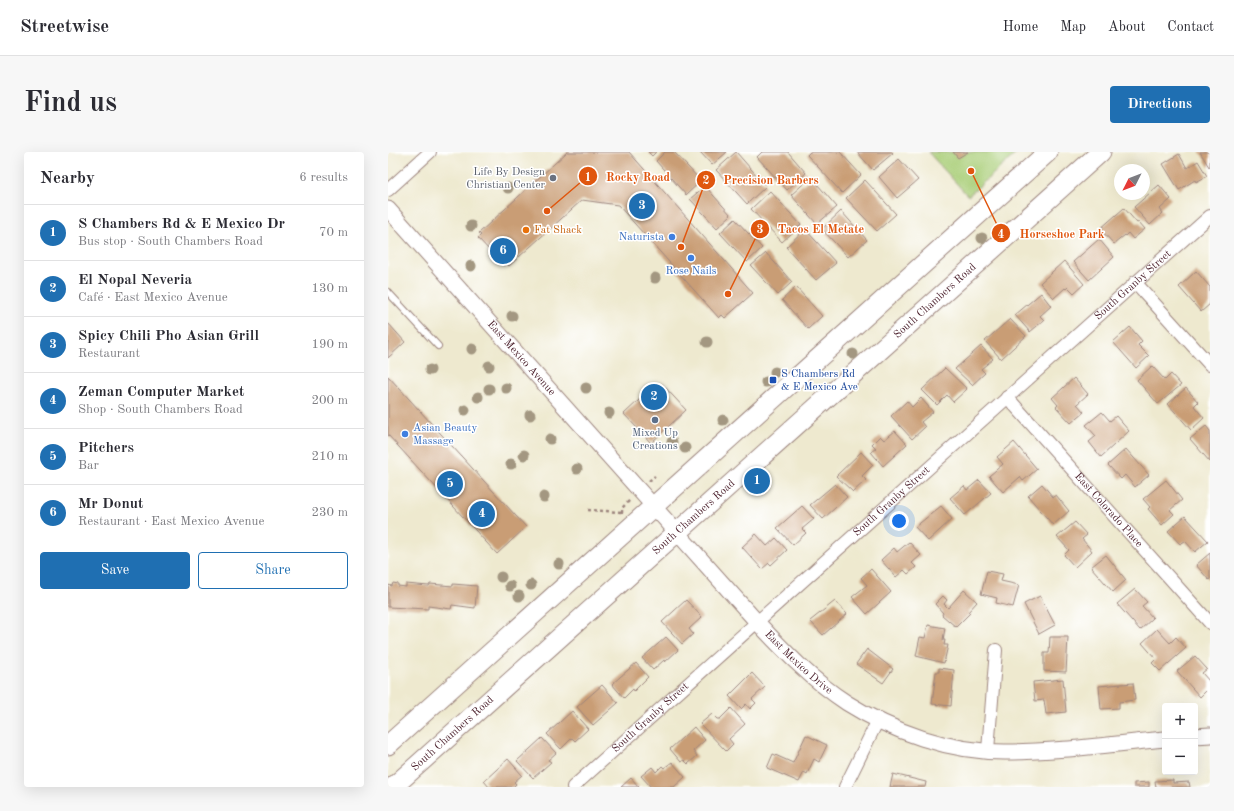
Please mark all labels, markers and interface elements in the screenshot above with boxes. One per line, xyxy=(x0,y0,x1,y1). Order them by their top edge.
text: Streetwise xyxy=(20,18,109,37)
text: Home xyxy=(1003,20,1038,34)
text: Map xyxy=(1060,20,1086,34)
text: About xyxy=(1108,20,1145,34)
text: Contact xyxy=(1167,20,1214,34)
button: Directions xyxy=(1110,86,1210,123)
text: Find us xyxy=(24,90,117,118)
callout: Rocky Road xyxy=(578,164,678,188)
north arrow xyxy=(1114,164,1150,200)
place label: Life By Design Christian Center xyxy=(466,167,545,191)
callout: Precision Barbers xyxy=(696,168,827,192)
text: Nearby xyxy=(40,170,95,187)
text: 6 results xyxy=(299,171,348,184)
text: 1 xyxy=(585,172,591,184)
text: Rocky Road xyxy=(606,172,671,184)
marker: Life By Design Christian Center xyxy=(548,173,558,183)
text: 2 xyxy=(703,175,710,187)
text: Precision Barbers xyxy=(723,175,819,187)
pin: 3 xyxy=(629,191,655,221)
text: S Chambers Rd & E Mexico Dr xyxy=(78,217,285,232)
callout: Tacos El Metate xyxy=(750,217,872,241)
callout: Horseshoe Park xyxy=(991,221,1112,245)
text: 3 xyxy=(757,224,764,236)
text: Tacos El Metate xyxy=(778,224,865,236)
marker: Fat Shack xyxy=(521,225,531,235)
place label: Fat Shack xyxy=(534,225,582,236)
text: 1 xyxy=(49,226,57,239)
text: 70 m xyxy=(319,226,348,239)
text: 4 xyxy=(998,229,1005,241)
text: Horseshoe Park xyxy=(1020,229,1105,241)
place label: Naturista xyxy=(619,232,665,243)
marker: Naturista xyxy=(667,232,677,242)
text: Bus stop · South Chambers Road xyxy=(78,235,263,248)
pin: 6 xyxy=(490,236,516,266)
street label: South Granby Street xyxy=(1093,248,1173,322)
marker: Rose Nails xyxy=(686,253,696,263)
street label: South Chambers Road xyxy=(892,261,978,341)
place label: Rose Nails xyxy=(666,266,717,277)
text: El Nopal Neveria xyxy=(78,273,192,288)
text: 2 xyxy=(49,282,57,295)
text: 130 m xyxy=(311,282,348,295)
text: Café · East Mexico Avenue xyxy=(78,291,228,304)
street label: East Mexico Avenue xyxy=(485,319,557,398)
text: Spicy Chili Pho Asian Grill xyxy=(78,329,259,344)
text: 3 xyxy=(49,338,57,351)
text: 190 m xyxy=(311,338,348,351)
text: Restaurant xyxy=(78,347,140,360)
place label: S Chambers Rd & E Mexico Ave xyxy=(781,369,858,393)
marker: S Chambers Rd & E Mexico Ave xyxy=(768,375,778,385)
pin: 2 xyxy=(641,382,667,412)
text: Zeman Computer Market xyxy=(78,385,245,400)
text: 4 xyxy=(49,394,57,407)
text: 200 m xyxy=(311,394,348,407)
text: Shop · South Chambers Road xyxy=(78,403,243,416)
marker: Mixed Up Creations xyxy=(650,415,660,425)
place label: Asian Beauty Massage xyxy=(413,423,477,447)
place label: Mixed Up Creations xyxy=(632,428,678,452)
marker: Asian Beauty Massage xyxy=(400,429,410,439)
text: Pitchers xyxy=(78,441,134,456)
text: 5 xyxy=(49,450,57,463)
text: 210 m xyxy=(311,450,348,463)
text: Bar xyxy=(78,459,99,472)
street label: South Granby Street xyxy=(851,464,932,538)
pin: 1 xyxy=(744,466,770,496)
pin: 5 xyxy=(437,469,463,499)
street label: East Colorado Place xyxy=(1072,471,1145,549)
street label: South Chambers Road xyxy=(651,478,737,557)
text: Mr Donut xyxy=(78,497,143,512)
pin: 4 xyxy=(469,499,495,529)
text: 6 xyxy=(49,506,57,519)
text: 230 m xyxy=(311,506,348,519)
your location xyxy=(889,511,909,531)
text: Restaurant · East Mexico Avenue xyxy=(78,515,265,528)
button: Save xyxy=(40,552,190,589)
button: Share xyxy=(198,552,348,589)
street label: East Mexico Drive xyxy=(763,629,834,696)
street label: South Granby Street xyxy=(610,680,691,755)
street label: South Chambers Road xyxy=(409,694,496,773)
map controls xyxy=(1162,703,1198,775)
button: + xyxy=(1162,703,1198,739)
button: − xyxy=(1162,739,1198,775)

